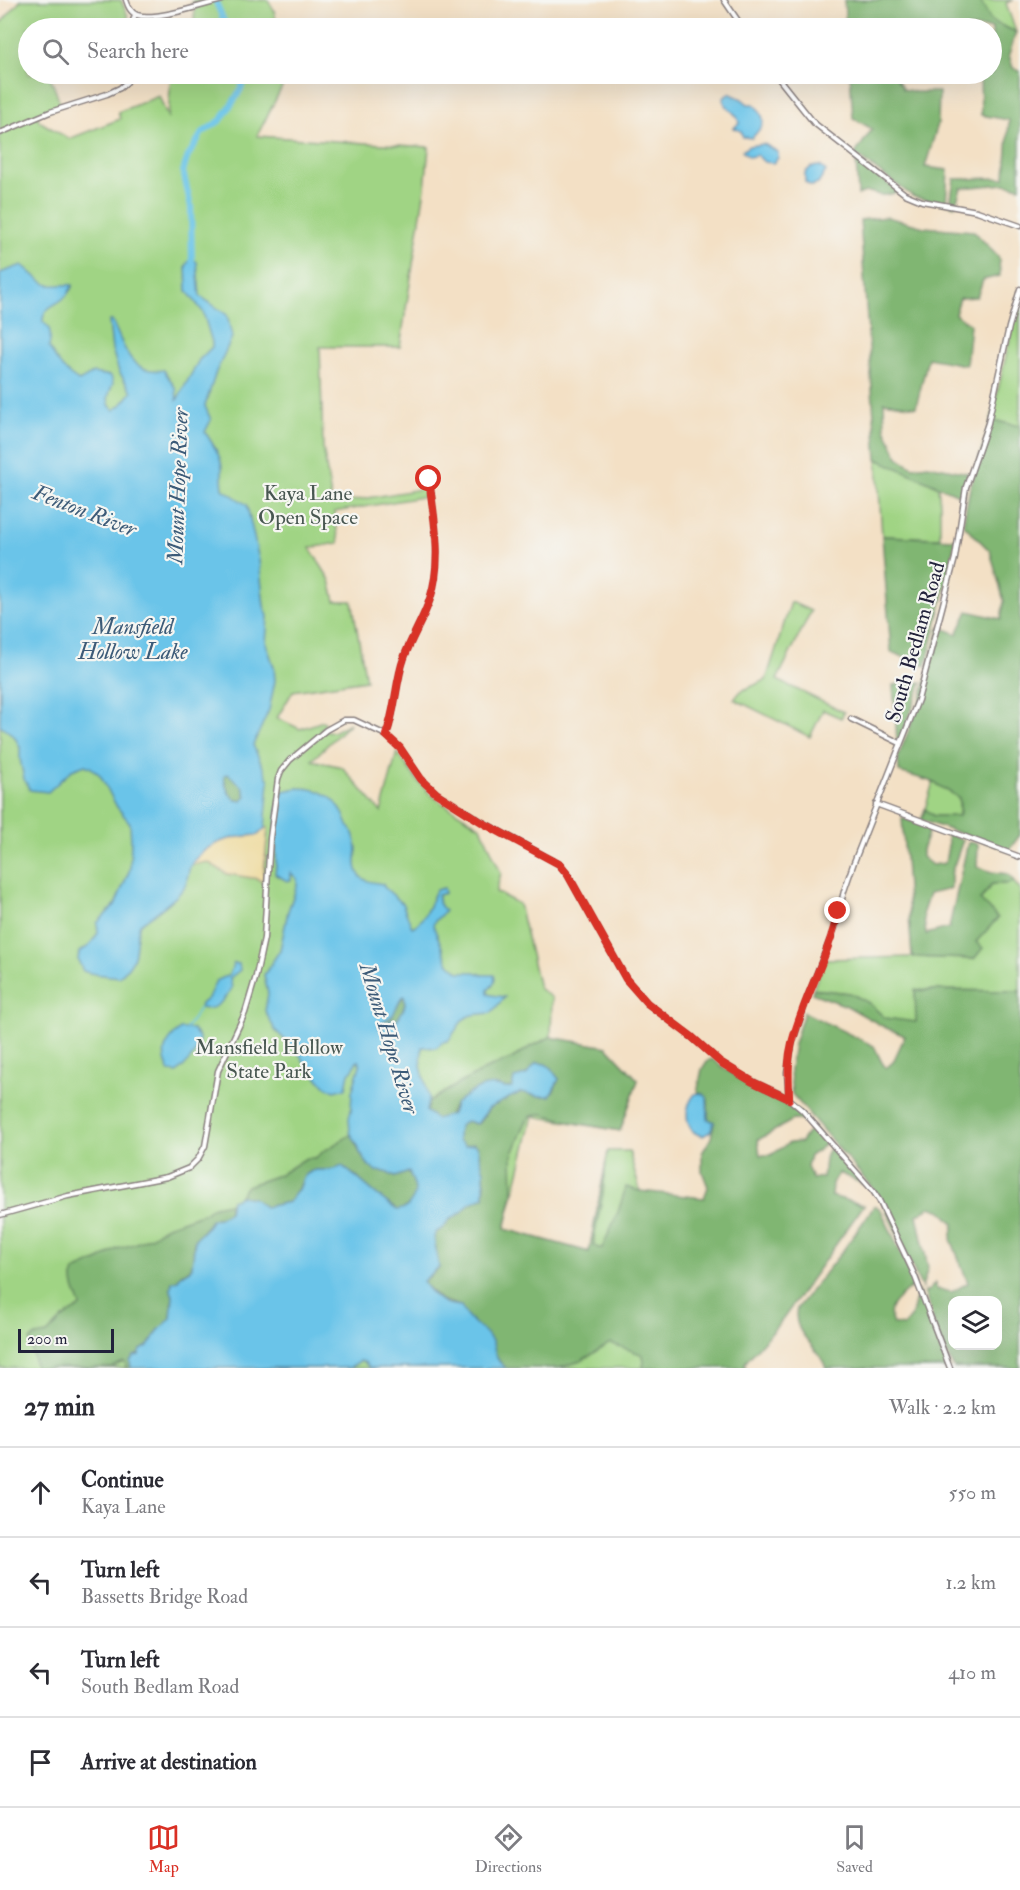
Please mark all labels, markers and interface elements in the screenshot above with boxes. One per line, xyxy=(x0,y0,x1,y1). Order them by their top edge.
search box xyxy=(18,18,1002,84)
icon: search xyxy=(39,35,72,68)
text: Search here xyxy=(87,37,189,65)
water label: Mount Hope River xyxy=(161,406,195,567)
route start xyxy=(415,465,441,491)
water label: Fenton River xyxy=(28,478,142,544)
park label: Kaya Lane Open Space xyxy=(258,480,358,531)
street label: South Bedlam Road xyxy=(880,558,952,726)
water label: Mansfield Hollow Lake xyxy=(77,613,188,666)
route end xyxy=(824,897,850,923)
water label: Mount Hope River xyxy=(352,958,426,1119)
park label: Mansfield Hollow State Park xyxy=(195,1034,344,1085)
map controls xyxy=(948,1296,1002,1350)
button: layers xyxy=(948,1296,1002,1350)
scale bar xyxy=(18,1326,114,1354)
text: 200 m xyxy=(27,1329,67,1349)
text: 27 min xyxy=(24,1391,95,1423)
text: Walk · 2.2 km xyxy=(889,1395,996,1420)
text: Continue xyxy=(81,1466,164,1494)
icon: ahead xyxy=(24,1476,57,1509)
text: 550 m xyxy=(949,1480,996,1505)
text: Kaya Lane xyxy=(81,1494,166,1519)
text: Turn left xyxy=(81,1556,160,1584)
icon: left xyxy=(24,1566,57,1599)
text: 1.2 km xyxy=(946,1570,996,1595)
text: Bassetts Bridge Road xyxy=(81,1584,248,1609)
text: Turn left xyxy=(81,1646,160,1674)
icon: left xyxy=(24,1656,57,1689)
text: 410 m xyxy=(948,1660,996,1685)
text: South Bedlam Road xyxy=(81,1674,239,1699)
icon: arrive xyxy=(24,1746,57,1779)
text: Arrive at destination xyxy=(81,1748,257,1776)
tab: Map xyxy=(147,1821,180,1877)
tab: Directions xyxy=(475,1821,542,1877)
tab: Saved xyxy=(836,1821,873,1877)

